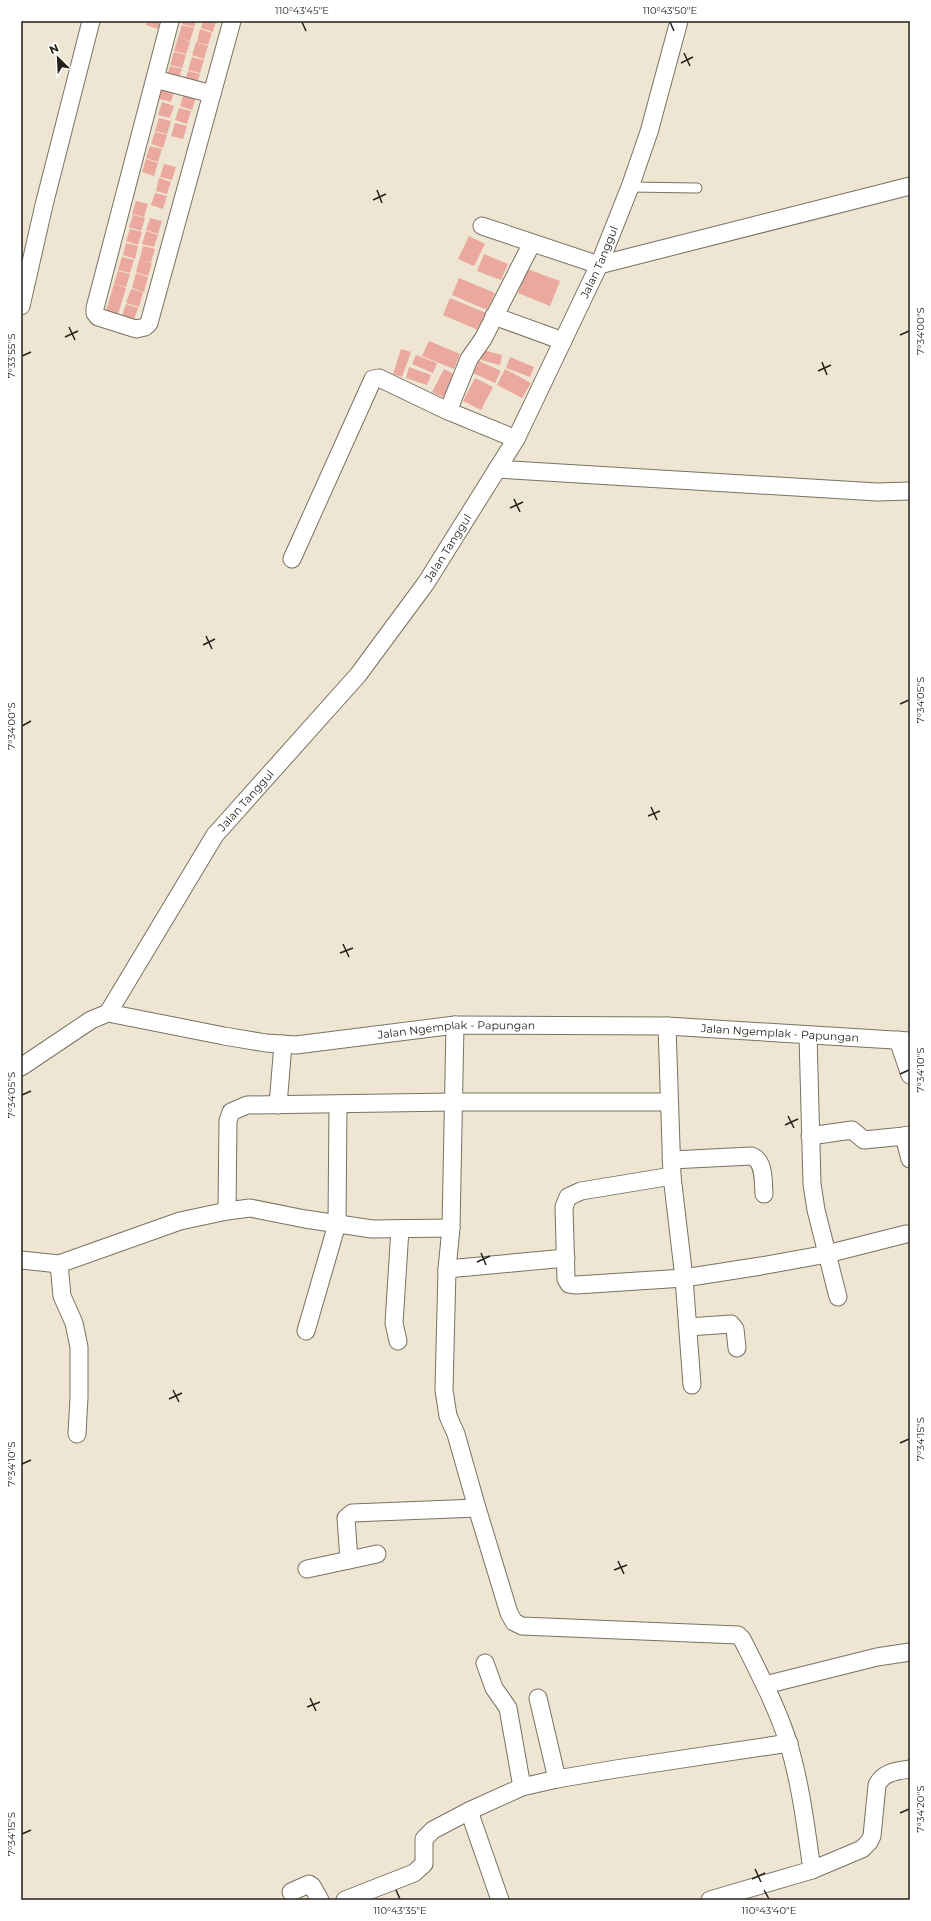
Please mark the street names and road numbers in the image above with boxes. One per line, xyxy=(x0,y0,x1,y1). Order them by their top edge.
street label: Jalan Tanggul xyxy=(577,224,621,301)
street label: Jalan Tanggul xyxy=(421,512,474,585)
street label: Jalan Tanggul xyxy=(214,767,277,835)
street label: Jalan Ngemplak - Papungan xyxy=(376,1018,535,1042)
street label: Jalan Ngemplak - Papungan xyxy=(700,1021,859,1045)

